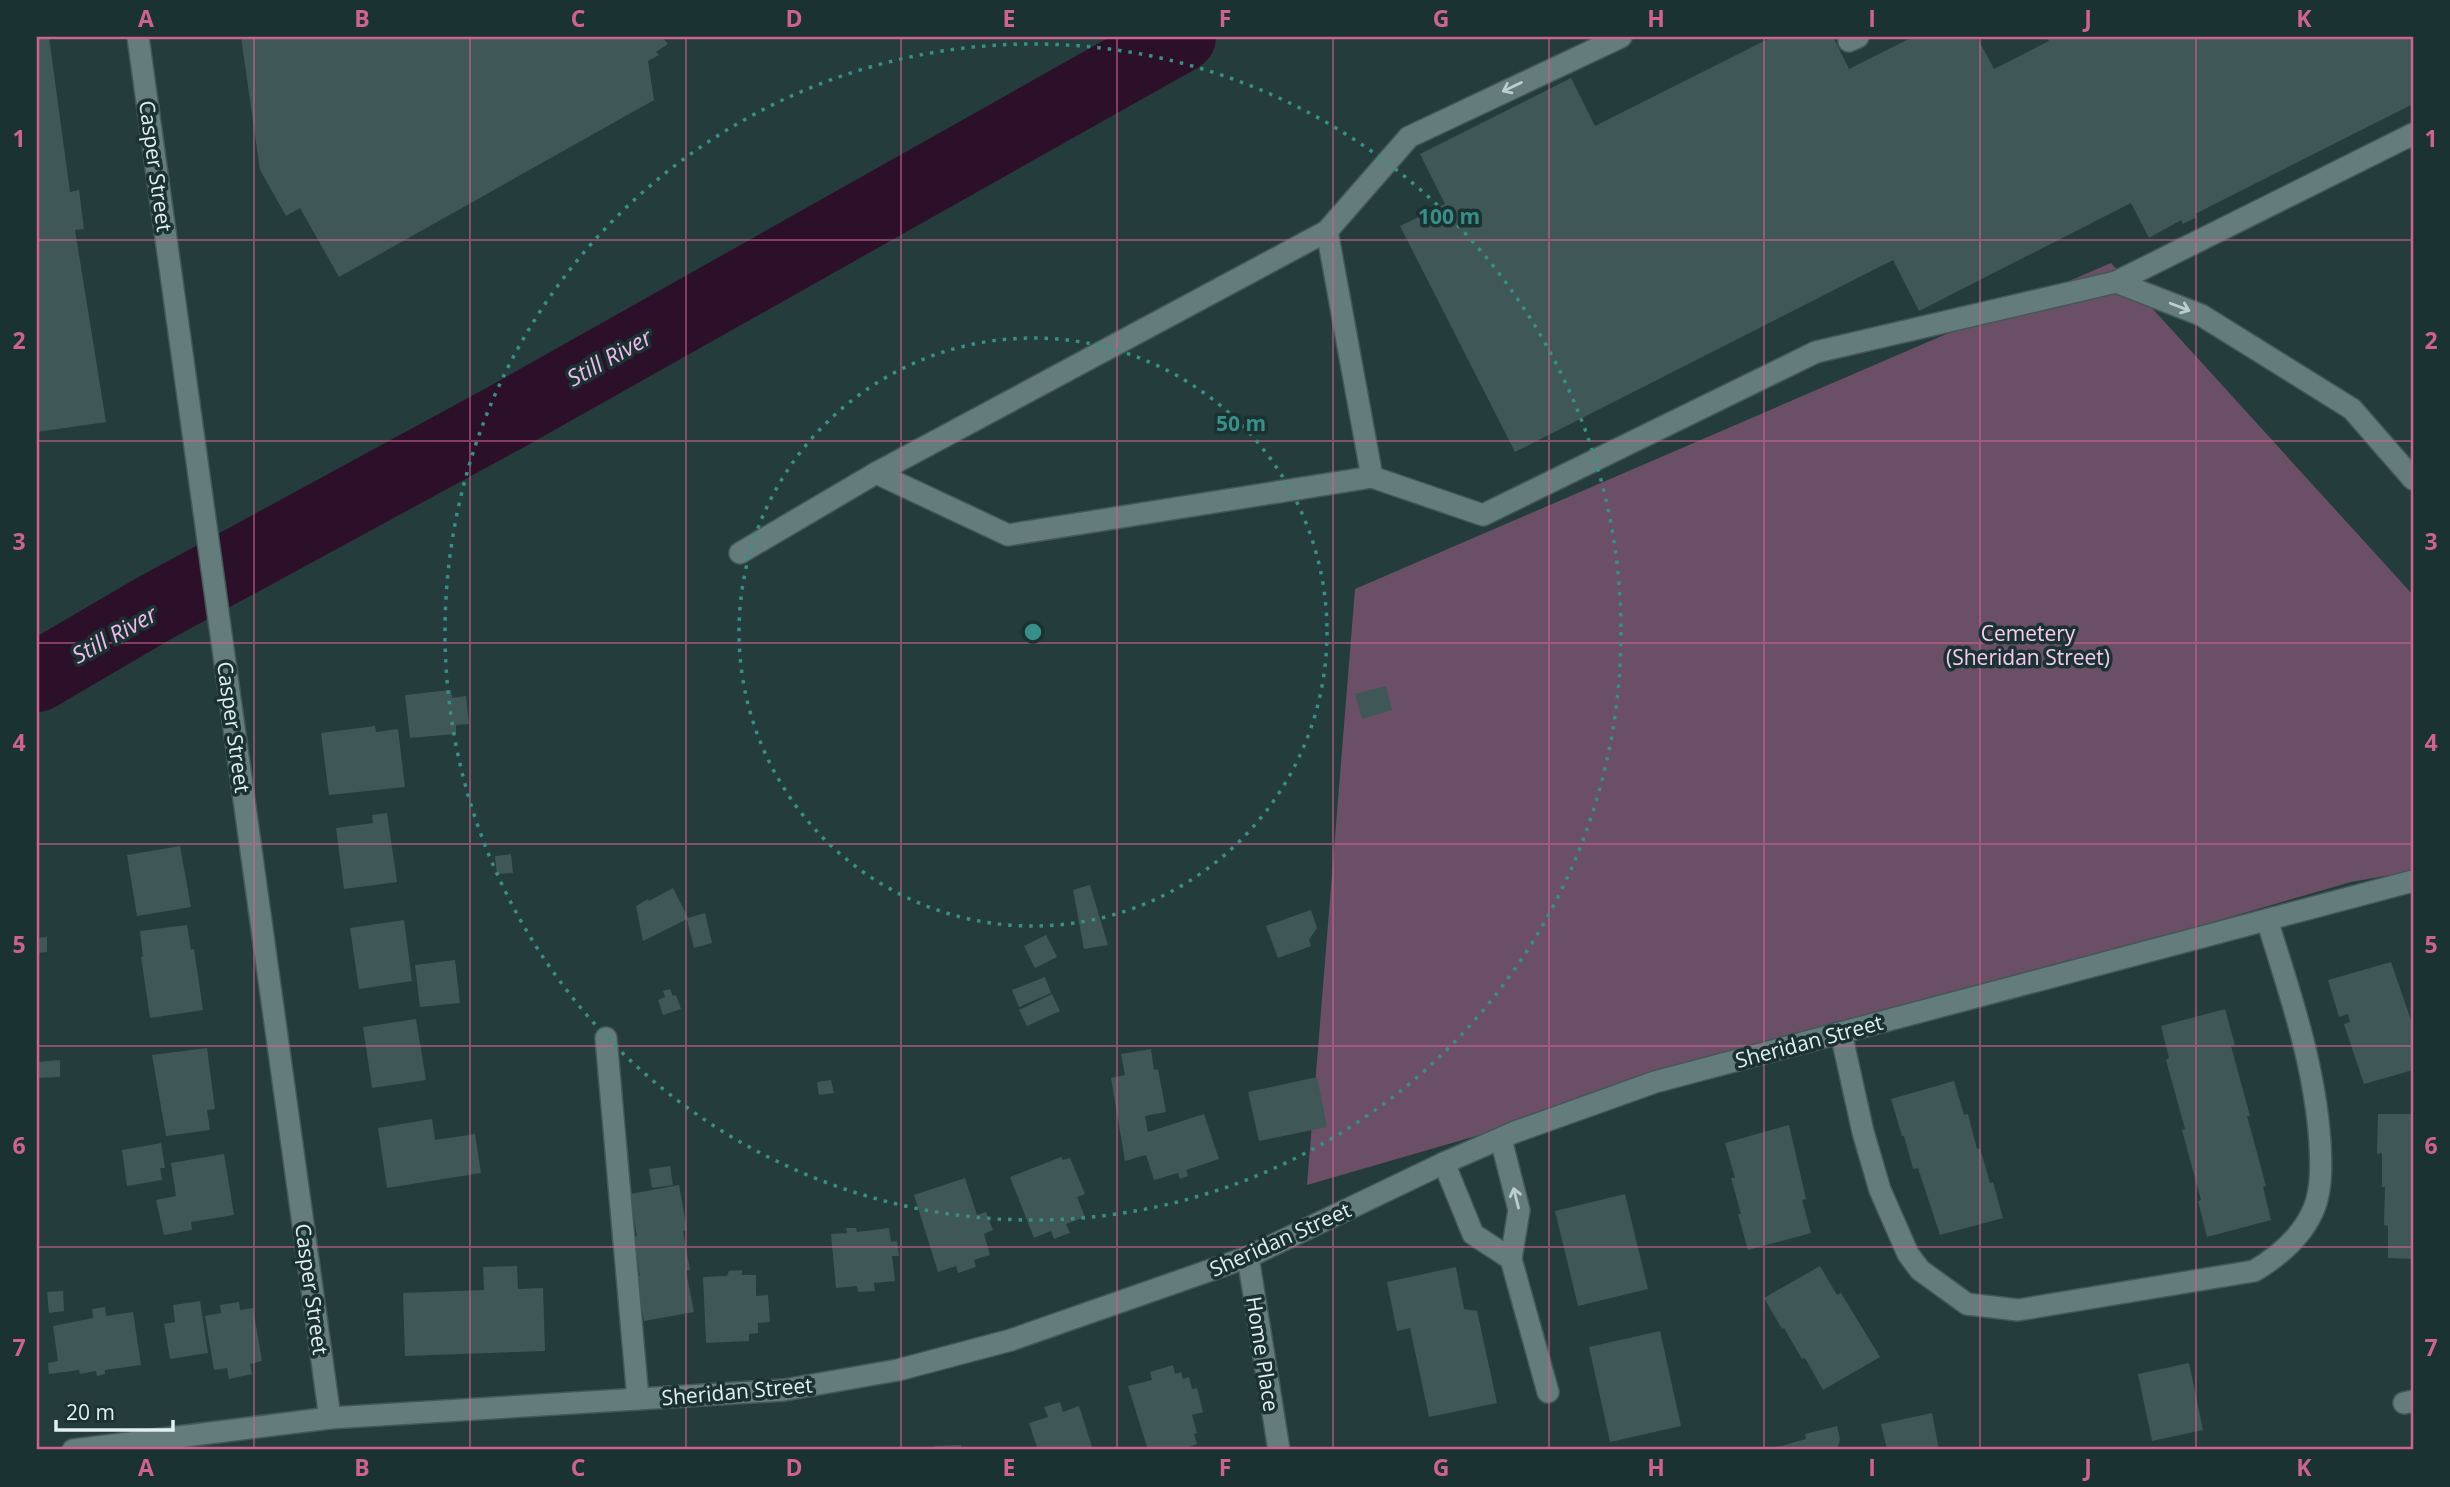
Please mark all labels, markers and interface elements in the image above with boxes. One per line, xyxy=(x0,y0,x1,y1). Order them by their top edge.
text: A xyxy=(138,2,154,34)
text: B xyxy=(354,2,370,34)
text: C xyxy=(571,2,585,34)
text: D xyxy=(785,2,803,34)
text: E xyxy=(1003,2,1015,34)
text: F xyxy=(1219,2,1231,34)
text: G xyxy=(1433,2,1449,34)
text: H xyxy=(1647,2,1665,34)
text: I xyxy=(1868,2,1876,34)
text: J xyxy=(2082,2,2092,34)
text: K xyxy=(2296,2,2312,34)
one-way arrow xyxy=(1502,81,1523,95)
street label: Casper Street xyxy=(133,99,179,233)
text: 1 xyxy=(12,122,26,154)
text: 1 xyxy=(2424,122,2438,154)
text: 100 m xyxy=(1418,202,1480,230)
one-way arrow xyxy=(2168,301,2190,314)
water label: Still River xyxy=(561,320,658,393)
text: 2 xyxy=(12,324,26,356)
text: 2 xyxy=(2424,324,2438,356)
text: 50 m xyxy=(1216,409,1266,437)
text: 3 xyxy=(12,525,26,557)
text: 3 xyxy=(2424,525,2438,557)
water label: Still River xyxy=(66,597,163,670)
park label: Cemetery (Sheridan Street) xyxy=(1946,619,2110,671)
centre of rings xyxy=(1021,620,1045,644)
street label: Casper Street xyxy=(211,660,257,794)
text: 4 xyxy=(12,726,26,758)
text: 4 xyxy=(2424,726,2438,758)
text: 5 xyxy=(12,928,26,960)
text: 5 xyxy=(2424,928,2438,960)
street label: Sheridan Street xyxy=(1732,1008,1886,1074)
text: 6 xyxy=(12,1129,26,1161)
text: 6 xyxy=(2424,1129,2438,1161)
one-way arrow xyxy=(1509,1188,1522,1210)
street label: Sheridan Street xyxy=(1205,1195,1355,1283)
street label: Casper Street xyxy=(289,1222,335,1356)
street label: Home Place xyxy=(1240,1294,1286,1414)
text: 7 xyxy=(12,1331,26,1363)
text: 7 xyxy=(2424,1331,2438,1363)
street label: Sheridan Street xyxy=(660,1370,814,1412)
scale bar xyxy=(56,1389,173,1433)
text: 20 m xyxy=(66,1398,115,1426)
text: A xyxy=(138,1451,154,1483)
text: B xyxy=(354,1451,370,1483)
text: C xyxy=(571,1451,585,1483)
text: D xyxy=(785,1451,803,1483)
text: E xyxy=(1003,1451,1015,1483)
text: F xyxy=(1219,1451,1231,1483)
text: G xyxy=(1433,1451,1449,1483)
text: H xyxy=(1647,1451,1665,1483)
text: I xyxy=(1868,1451,1876,1483)
text: J xyxy=(2082,1451,2092,1483)
text: K xyxy=(2296,1451,2312,1483)

